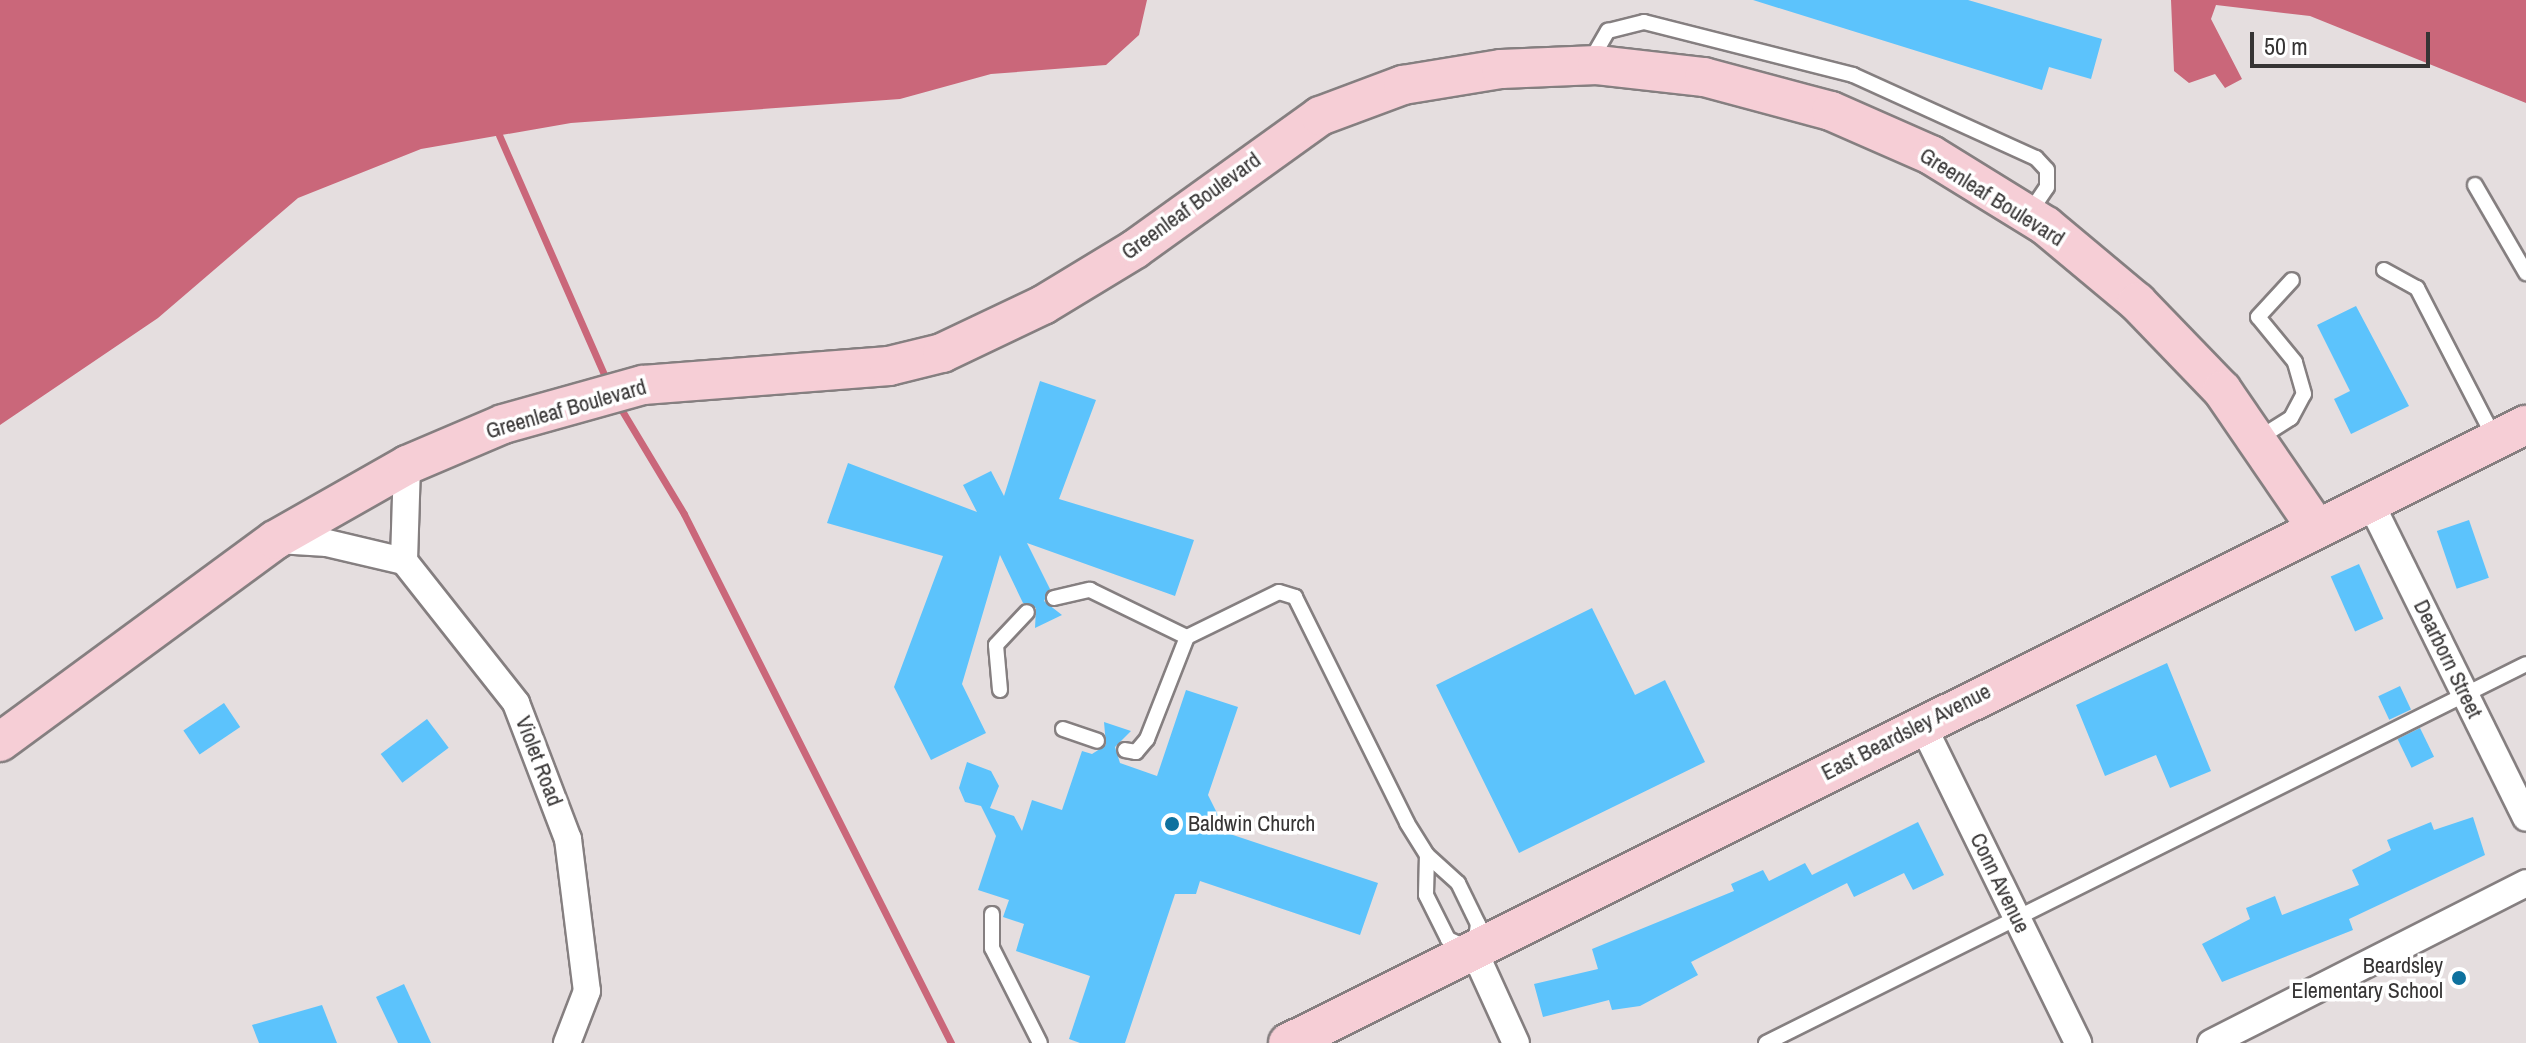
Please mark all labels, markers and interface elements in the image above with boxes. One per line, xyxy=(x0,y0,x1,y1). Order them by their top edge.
scale bar xyxy=(2254,16,2434,66)
text: 50 m xyxy=(2264,30,2308,62)
street label: Greenleaf Boulevard xyxy=(1915,142,2069,252)
street label: Greenleaf Boulevard xyxy=(1116,147,1266,265)
street label: Greenleaf Boulevard xyxy=(483,374,649,444)
street label: Dearborn Street xyxy=(2408,596,2488,722)
street label: East Beardsley Avenue xyxy=(1817,678,1995,786)
street label: Violet Road xyxy=(510,712,568,810)
place label: Baldwin Church xyxy=(1188,811,1315,837)
marker: Baldwin Church xyxy=(1163,815,1181,833)
street label: Conn Avenue xyxy=(1964,828,2036,938)
place label: Beardsley Elementary School xyxy=(2292,952,2443,1004)
marker: Beardsley Elementary School xyxy=(2450,969,2468,987)

